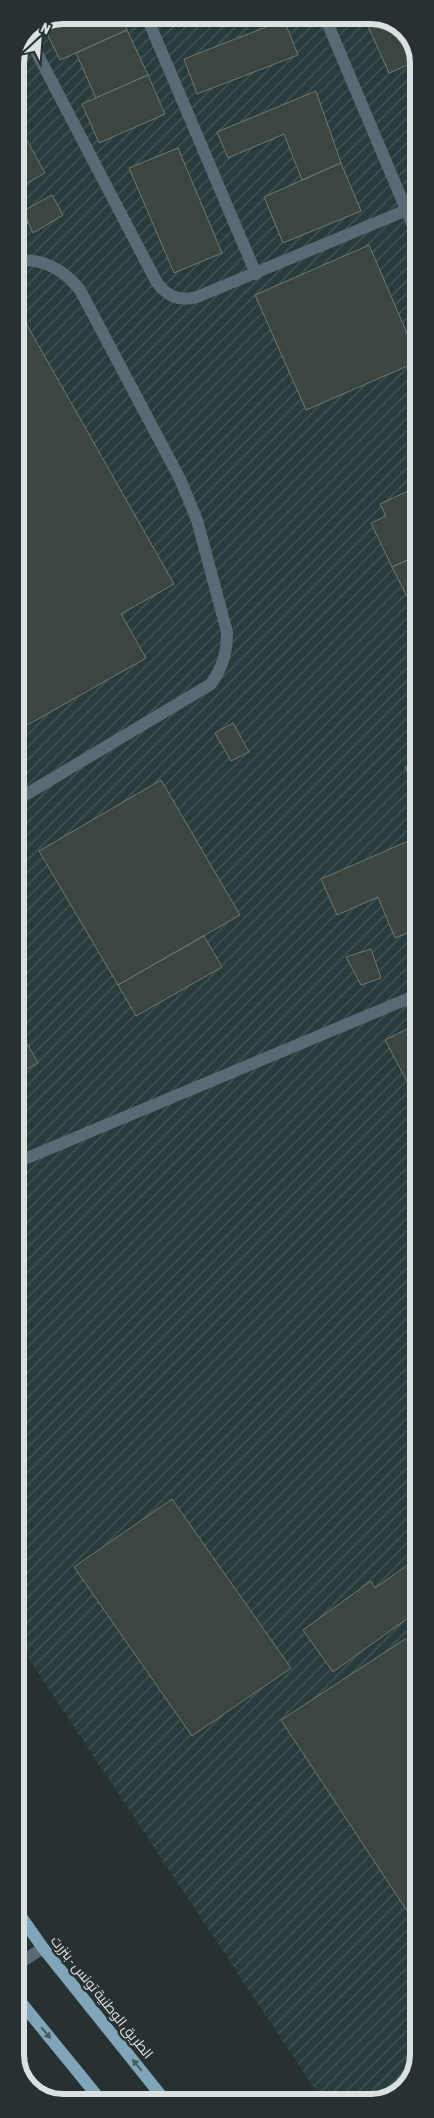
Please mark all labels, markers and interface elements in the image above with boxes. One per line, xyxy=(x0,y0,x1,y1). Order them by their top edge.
north arrow xyxy=(15,15,65,65)
text: N xyxy=(38,19,53,37)
street label: الطريق الوطنية تونس - بنزرت xyxy=(47,1932,156,2062)
one-way arrow xyxy=(41,2026,52,2039)
one-way arrow xyxy=(131,2058,142,2071)

